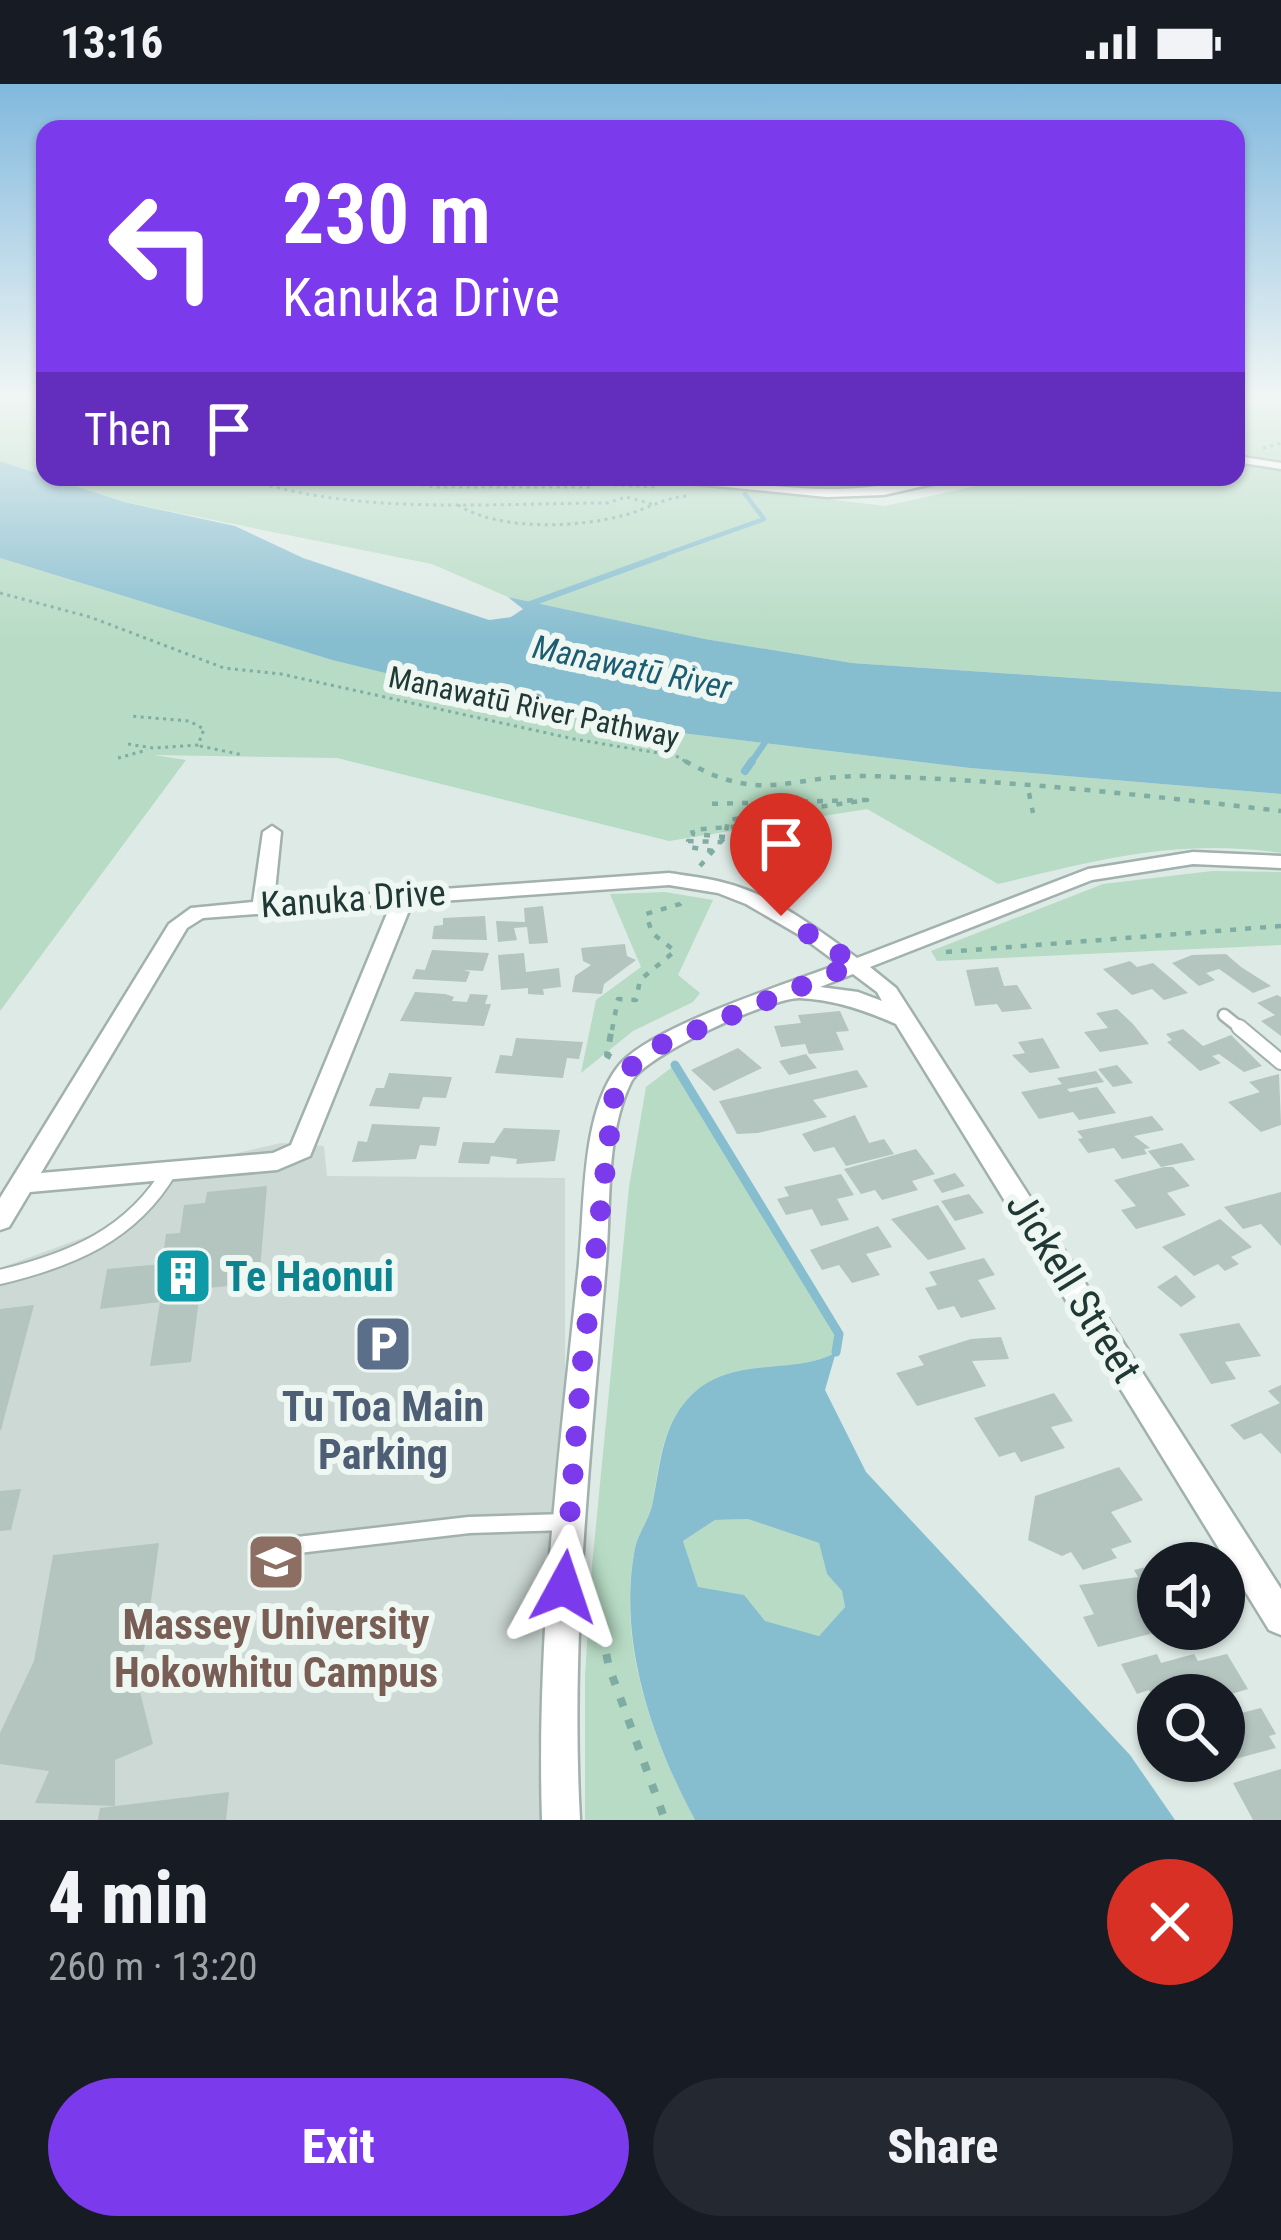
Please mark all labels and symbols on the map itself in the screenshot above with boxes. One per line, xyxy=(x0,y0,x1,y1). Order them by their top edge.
water label: Manawatū River xyxy=(529,627,736,707)
street label: Manawatū River Pathway xyxy=(386,659,682,755)
pin xyxy=(730,793,832,916)
street label: Kanuka Drive xyxy=(259,872,447,926)
street label: Jickell Street xyxy=(996,1183,1152,1391)
building icon: Te Haonui xyxy=(152,1245,214,1307)
place label: Te Haonui xyxy=(225,1252,394,1301)
parking icon: Tu Toa Main Parking xyxy=(352,1313,414,1375)
place label: Tu Toa Main Parking xyxy=(282,1382,484,1479)
position arrow xyxy=(501,1524,627,1650)
school or university icon: Massey University Hokowhitu Campus xyxy=(245,1531,307,1593)
place label: Massey University Hokowhitu Campus xyxy=(114,1600,438,1697)

